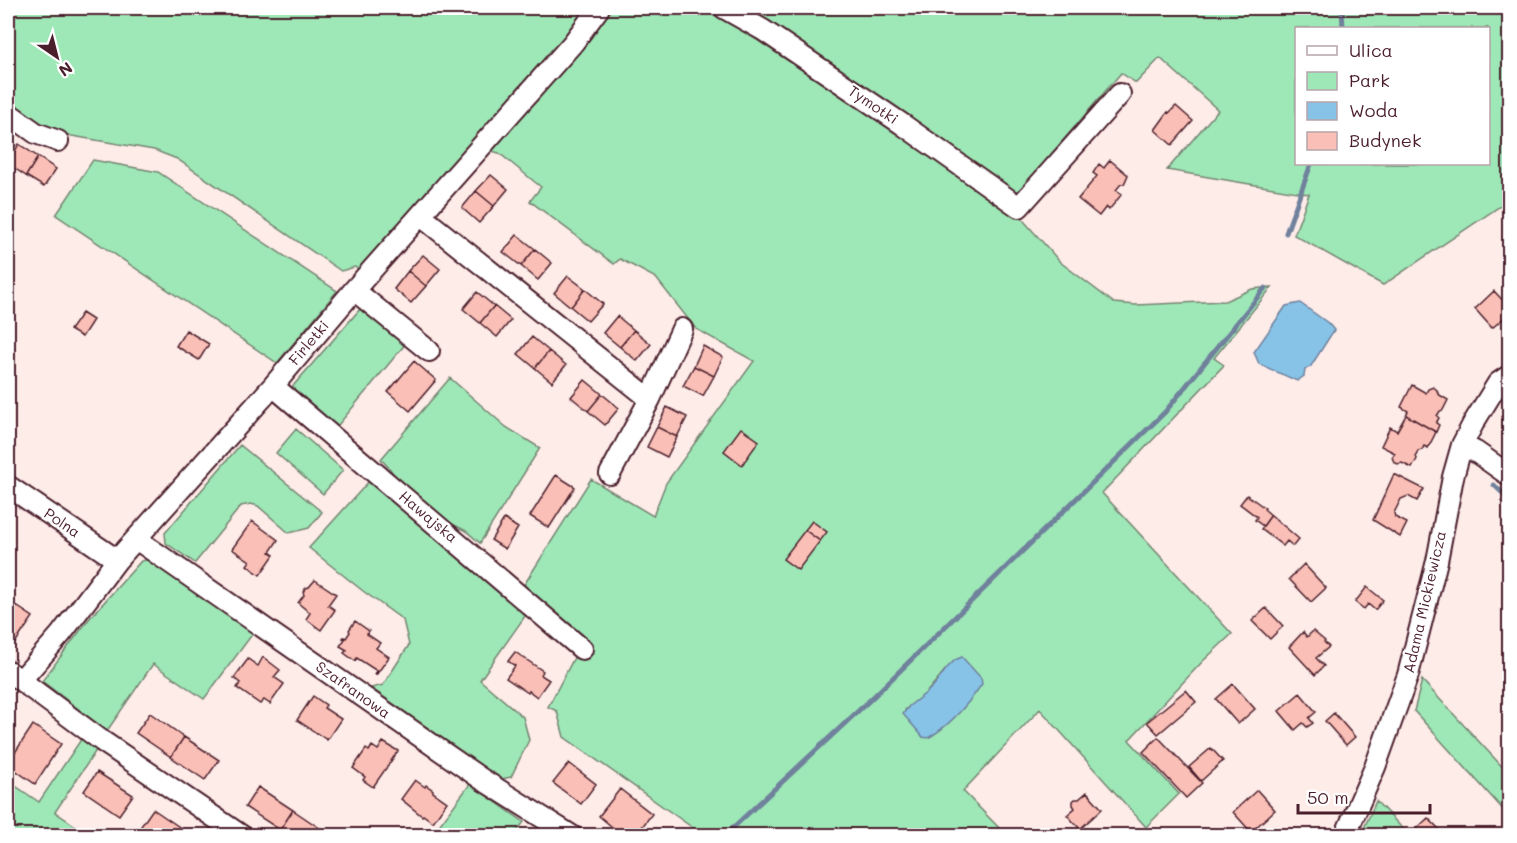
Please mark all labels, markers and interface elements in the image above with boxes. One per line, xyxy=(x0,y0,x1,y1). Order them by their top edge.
north arrow xyxy=(27,27,87,87)
legend xyxy=(1295,27,1490,165)
text: Ulica xyxy=(1349,38,1393,62)
text: N xyxy=(55,58,77,82)
text: Park xyxy=(1349,68,1390,92)
street label: Tymotki xyxy=(845,80,902,128)
text: Woda xyxy=(1349,98,1398,122)
text: Budynek xyxy=(1349,128,1422,152)
street label: Firletki xyxy=(284,316,333,369)
street label: Hawajska xyxy=(395,486,462,547)
street label: Polna xyxy=(41,503,85,542)
street label: Adama Mickiewicza xyxy=(1398,529,1450,675)
street label: Szafranowa xyxy=(312,656,395,722)
scale bar xyxy=(1298,777,1430,815)
text: 50 m xyxy=(1307,785,1349,809)

